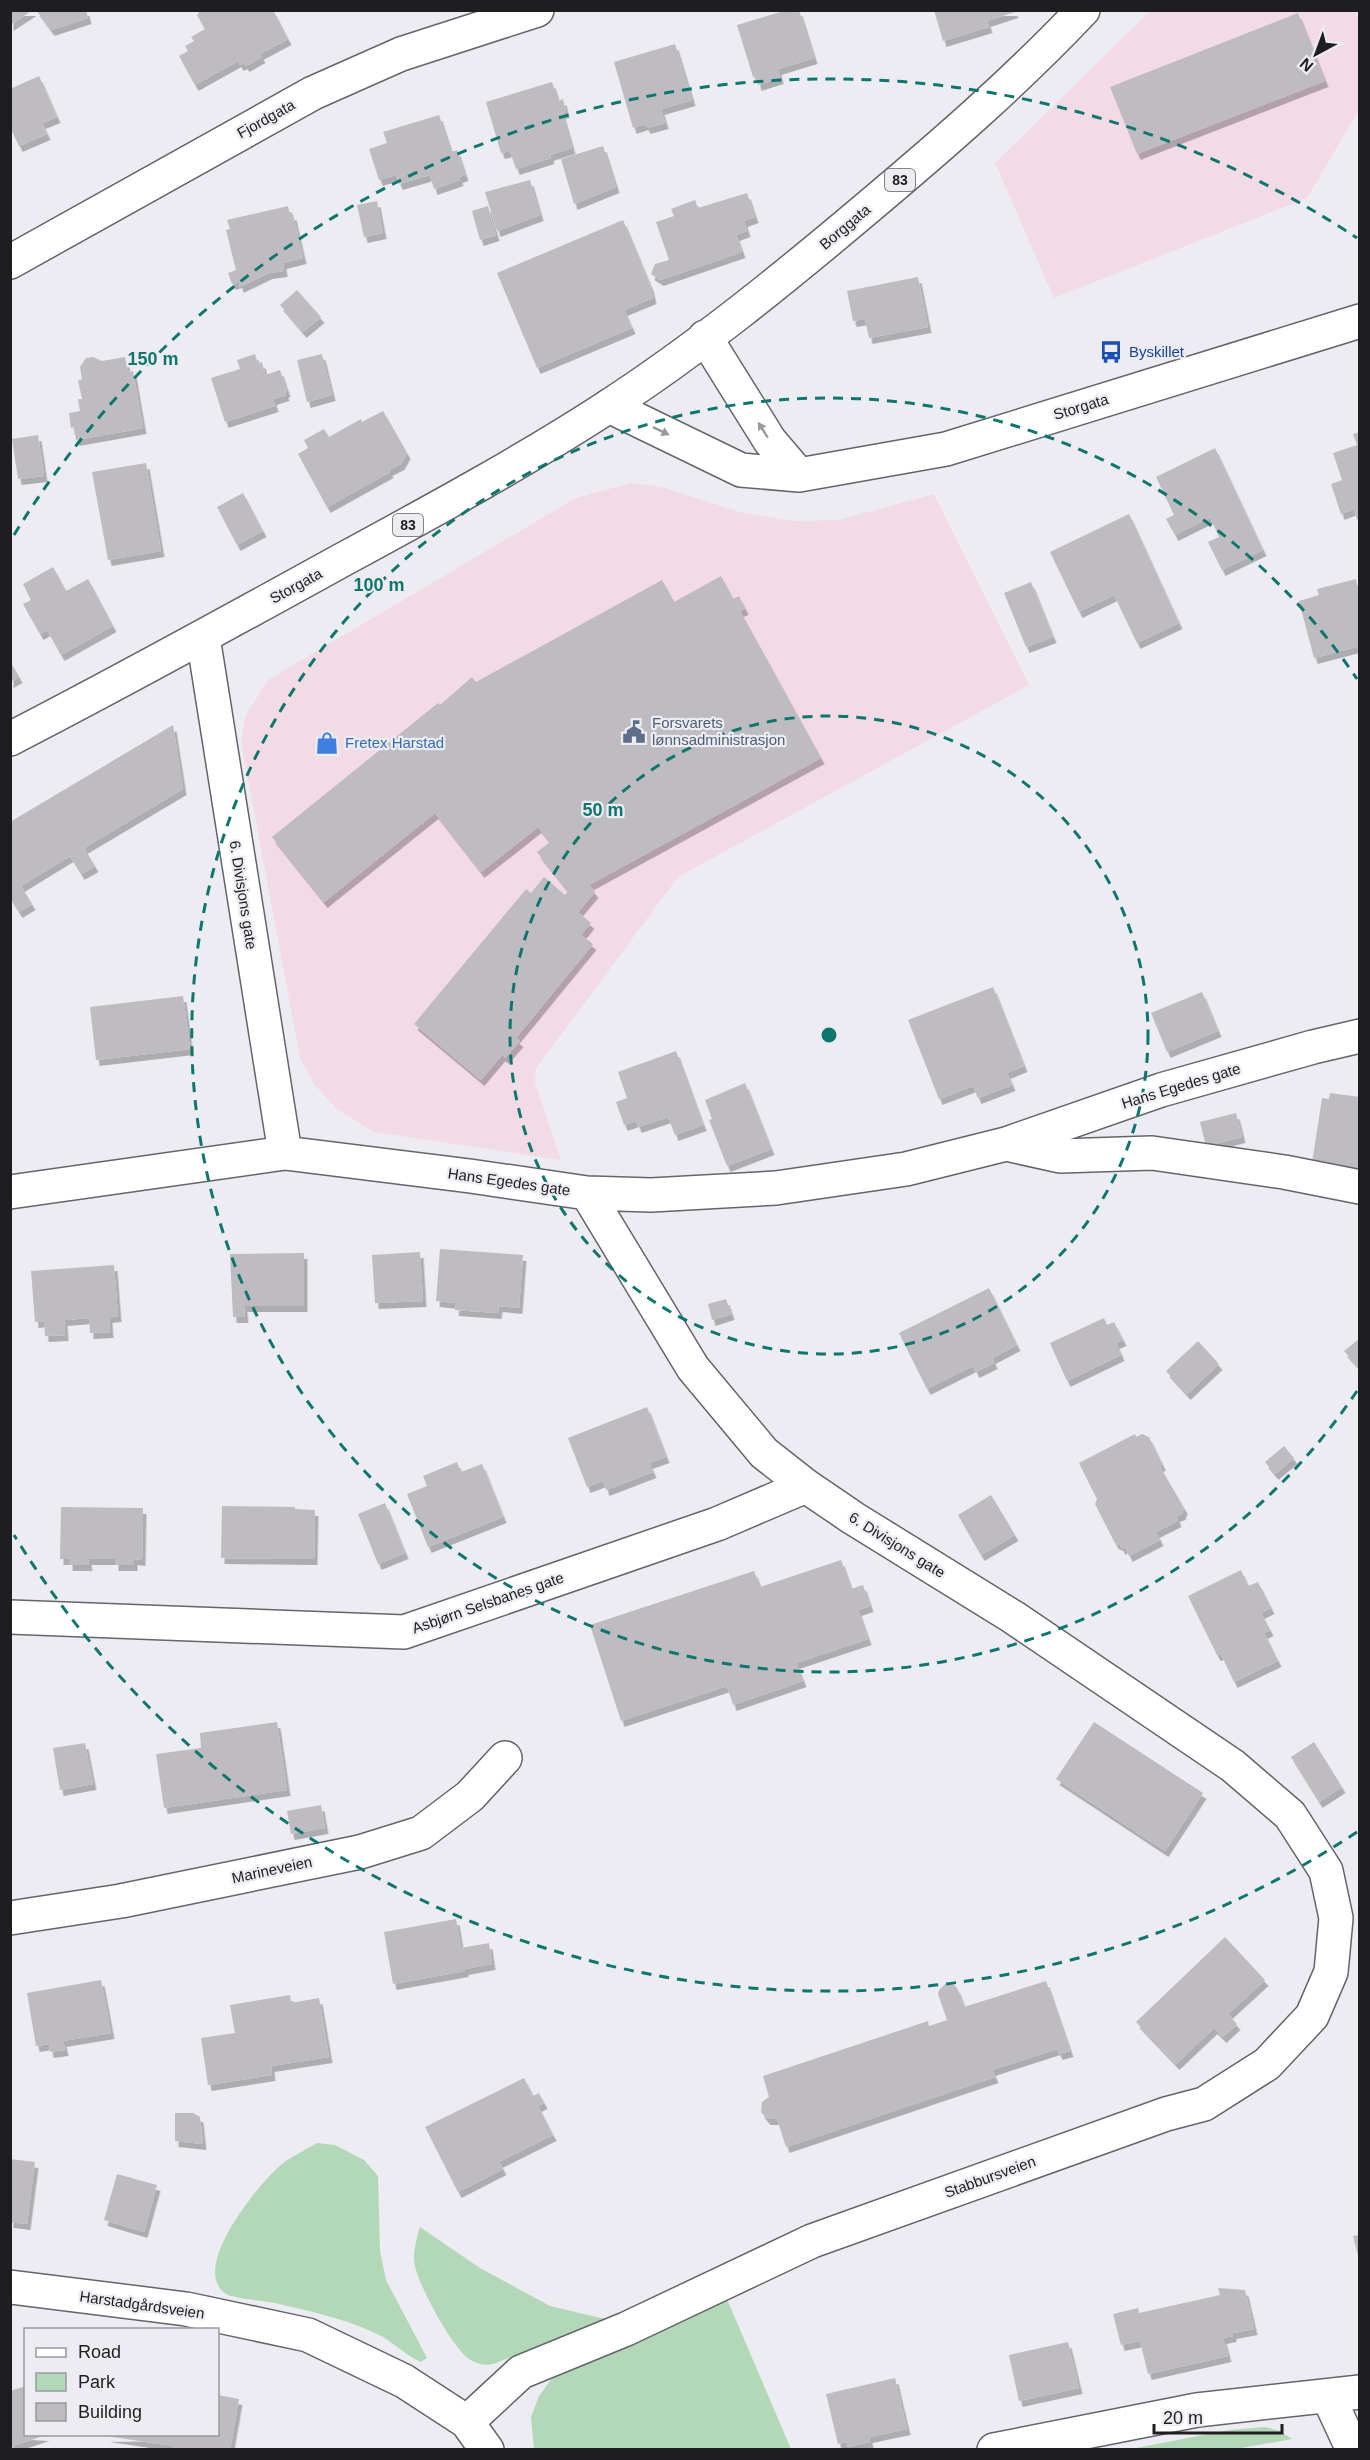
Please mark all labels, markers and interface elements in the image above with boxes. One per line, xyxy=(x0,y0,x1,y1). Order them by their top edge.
north arrow xyxy=(1286,24,1346,84)
text: N xyxy=(1297,55,1316,75)
street label: Fjordgata xyxy=(234,95,298,141)
road number: 83 xyxy=(885,169,915,191)
street label: Borggata xyxy=(816,200,874,253)
bus stop icon: Byskillet xyxy=(1098,339,1124,365)
place label: Byskillet xyxy=(1129,343,1185,360)
text: 150 m xyxy=(127,349,179,369)
street label: Storgata xyxy=(1051,390,1111,423)
one-way arrow xyxy=(757,422,768,438)
one-way arrow xyxy=(653,427,670,436)
road number: 83 xyxy=(393,514,423,536)
street label: Storgata xyxy=(267,564,325,607)
text: 100 m xyxy=(353,575,405,595)
place label: Forsvarets lønnsadministrasjon xyxy=(652,714,785,748)
public building icon: Forsvarets lønnsadministrasjon xyxy=(621,719,647,745)
shop icon: Fretex Harstad xyxy=(314,730,340,756)
place label: Fretex Harstad xyxy=(345,734,444,751)
text: 50 m xyxy=(582,800,624,820)
street label: 6. Divisjons gate xyxy=(226,839,260,951)
centre of rings xyxy=(819,1025,839,1045)
street label: Hans Egedes gate xyxy=(1119,1059,1242,1112)
street label: Hans Egedes gate xyxy=(447,1164,571,1199)
street label: 6. Divisjons gate xyxy=(846,1508,948,1581)
street label: Asbjørn Selsbanes gate xyxy=(410,1569,566,1636)
street label: Marineveien xyxy=(230,1853,314,1886)
street label: Stabbursveien xyxy=(942,2152,1038,2201)
street label: Harstadgårdsveien xyxy=(79,2287,206,2322)
legend xyxy=(24,2328,219,2436)
text: Road xyxy=(78,2342,121,2362)
text: Park xyxy=(78,2372,116,2392)
scale bar xyxy=(1154,2397,1282,2435)
text: Building xyxy=(78,2402,142,2422)
text: 20 m xyxy=(1163,2408,1203,2428)

